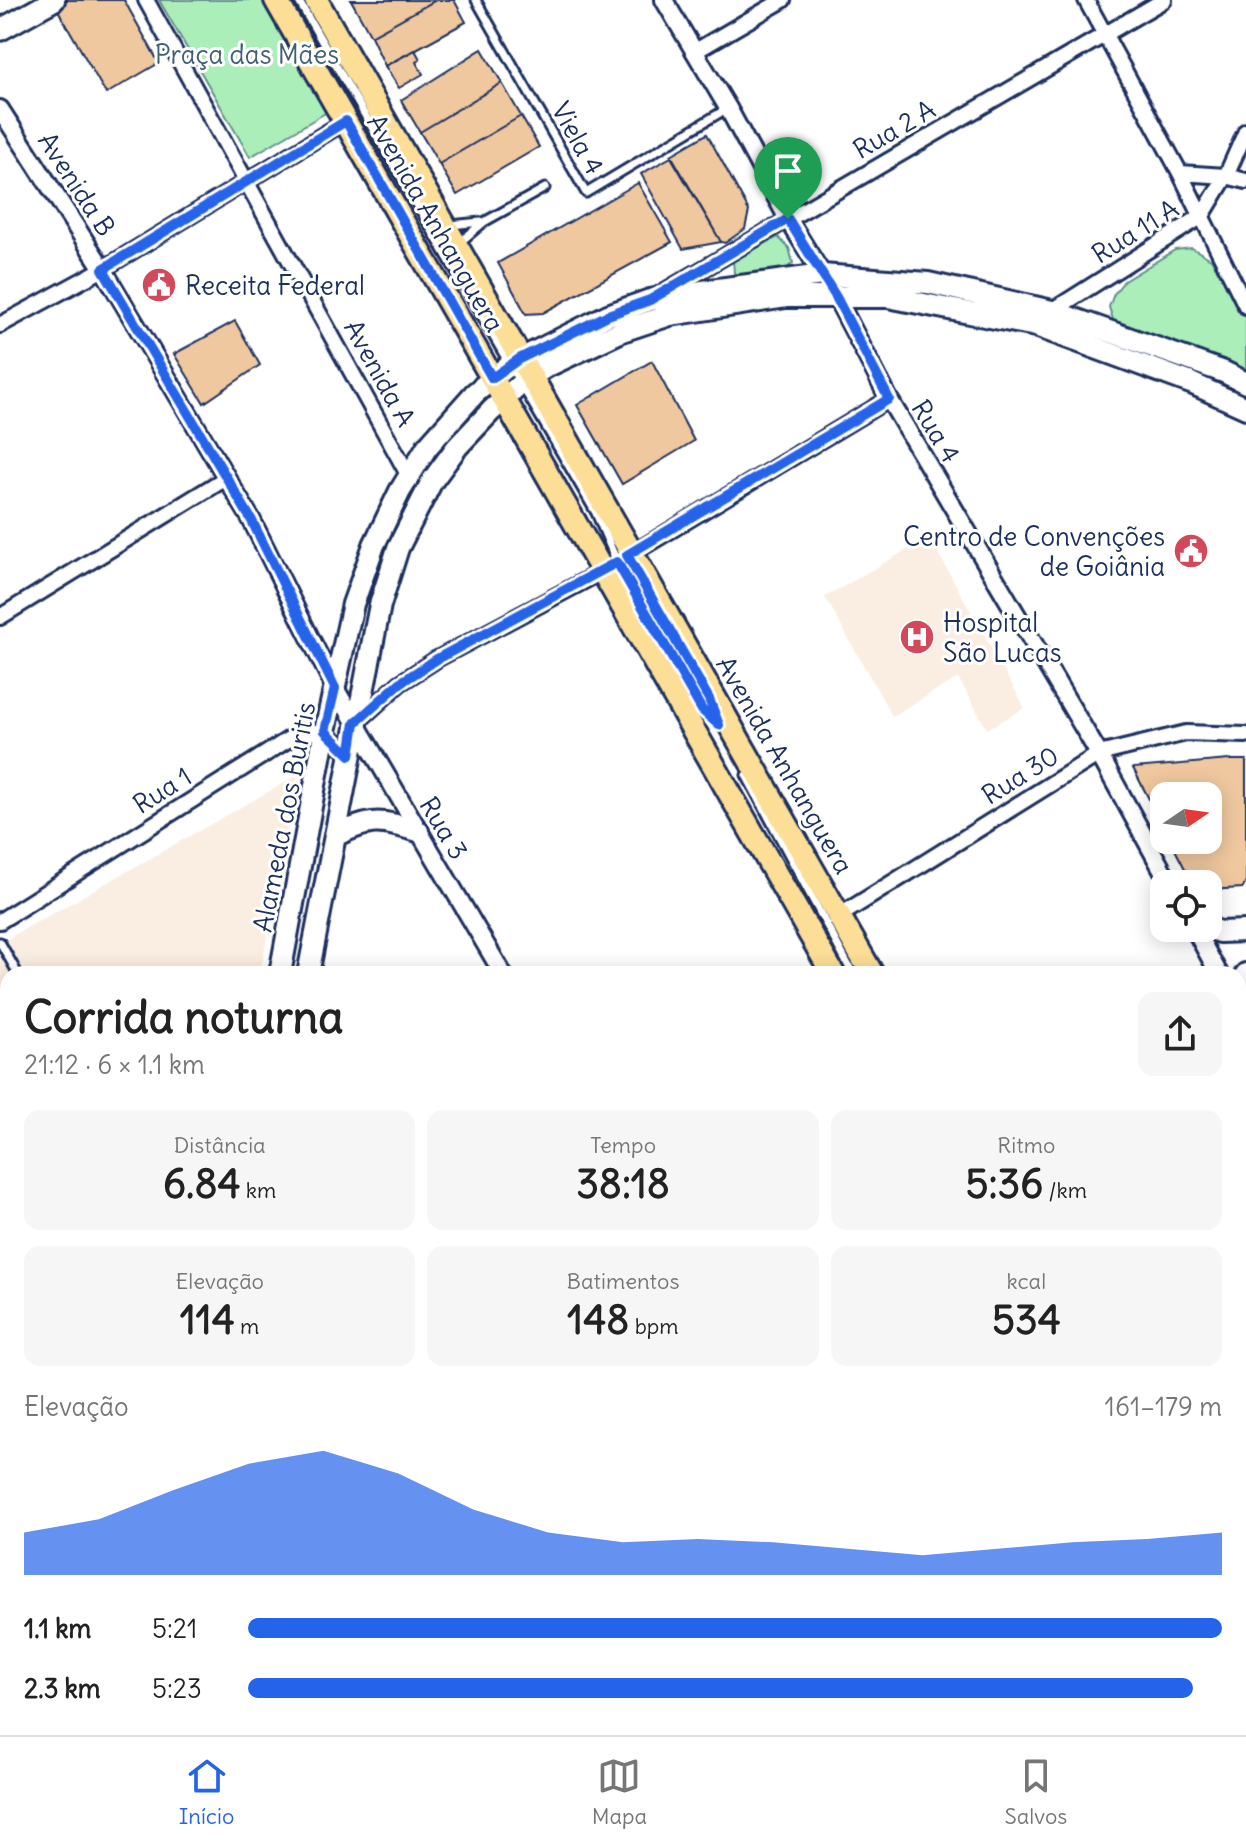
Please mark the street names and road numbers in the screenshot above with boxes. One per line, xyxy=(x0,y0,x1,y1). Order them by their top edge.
street label: Rua 2 A xyxy=(847,92,941,166)
street label: Viela 4 xyxy=(545,96,611,180)
street label: Avenida Anhanguera xyxy=(360,108,512,338)
street label: Avenida B xyxy=(31,126,123,242)
street label: Rua 11 A xyxy=(1086,192,1184,270)
street label: Avenida A xyxy=(337,314,423,432)
street label: Rua 4 xyxy=(904,394,968,468)
street label: Avenida Anhanguera xyxy=(709,650,861,880)
street label: Alameda dos Buritis xyxy=(246,699,322,935)
street label: Rua 30 xyxy=(975,739,1065,811)
street label: Rua 1 xyxy=(127,759,197,821)
street label: Rua 3 xyxy=(413,791,475,865)

